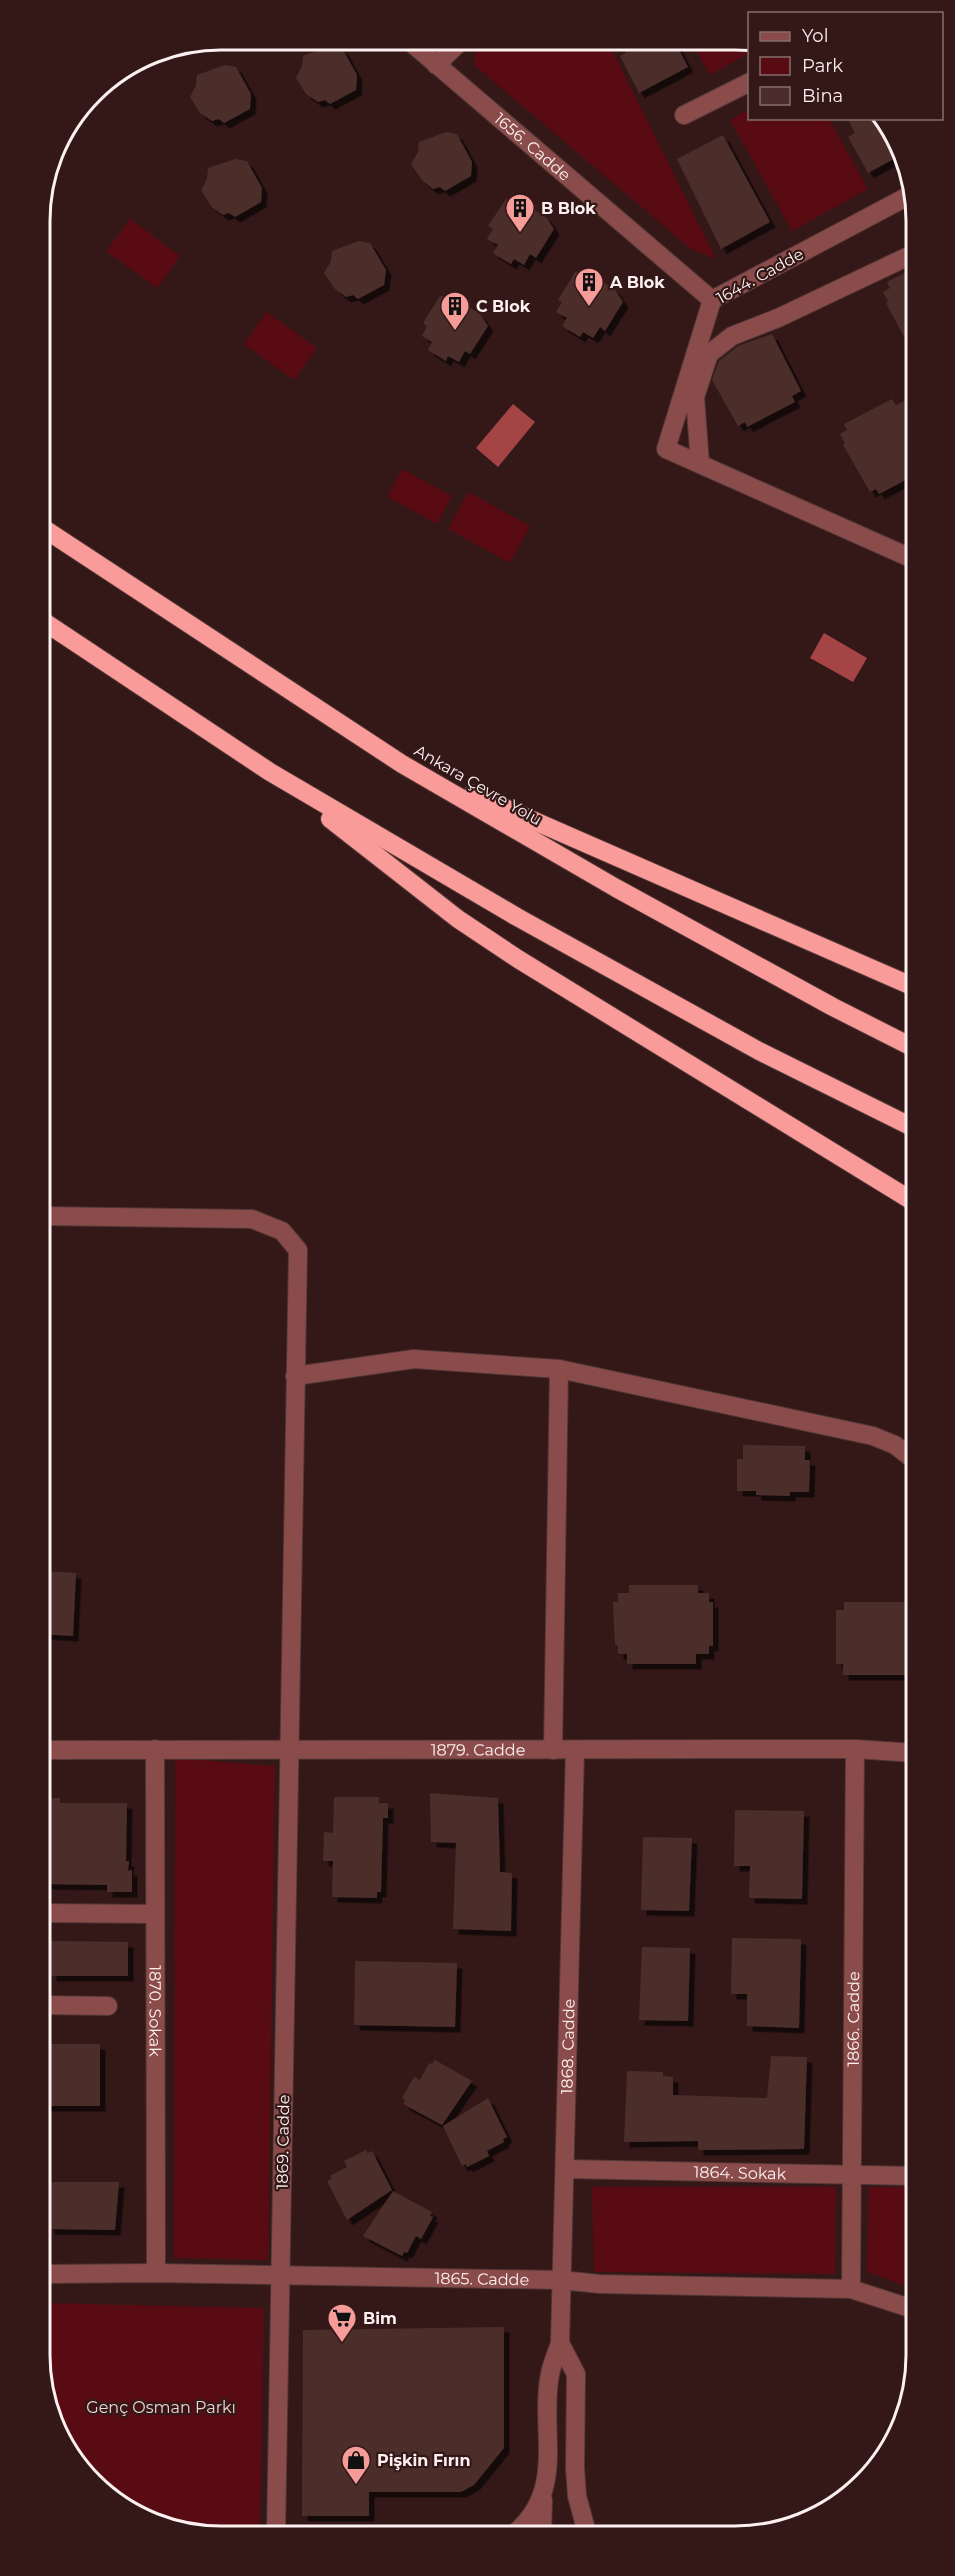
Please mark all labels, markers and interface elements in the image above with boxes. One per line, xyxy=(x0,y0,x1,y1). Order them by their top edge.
legend xyxy=(748,12,943,120)
text: Yol xyxy=(802,25,828,47)
text: Park xyxy=(802,55,843,77)
text: Bina xyxy=(802,85,843,107)
street label: 1656. Cadde xyxy=(491,109,575,184)
building icon: B Blok xyxy=(504,192,536,234)
place label: B Blok xyxy=(541,199,596,218)
street label: 1644. Cadde xyxy=(713,244,807,308)
building icon: A Blok xyxy=(573,266,605,308)
place label: A Blok xyxy=(609,273,665,292)
building icon: C Blok xyxy=(439,290,471,332)
place label: C Blok xyxy=(476,297,531,316)
street label: Ankara Çevre Yolu xyxy=(411,741,545,829)
street label: 1879. Cadde xyxy=(431,1740,525,1759)
street label: 1870. Sokak xyxy=(146,1965,165,2057)
street label: 1866. Cadde xyxy=(843,1971,863,2067)
street label: 1868. Cadde xyxy=(557,1998,578,2095)
street label: 1869. Cadde xyxy=(273,2094,293,2190)
street label: 1864. Sokak xyxy=(693,2162,787,2183)
street label: 1865. Cadde xyxy=(435,2268,529,2289)
supermarket icon: Bim xyxy=(326,2302,358,2344)
place label: Bim xyxy=(363,2309,397,2328)
park label: Genç Osman Parkı xyxy=(86,2398,236,2417)
shop icon: Pişkin Fırın xyxy=(340,2444,372,2486)
place label: Pişkin Fırın xyxy=(377,2451,471,2471)

